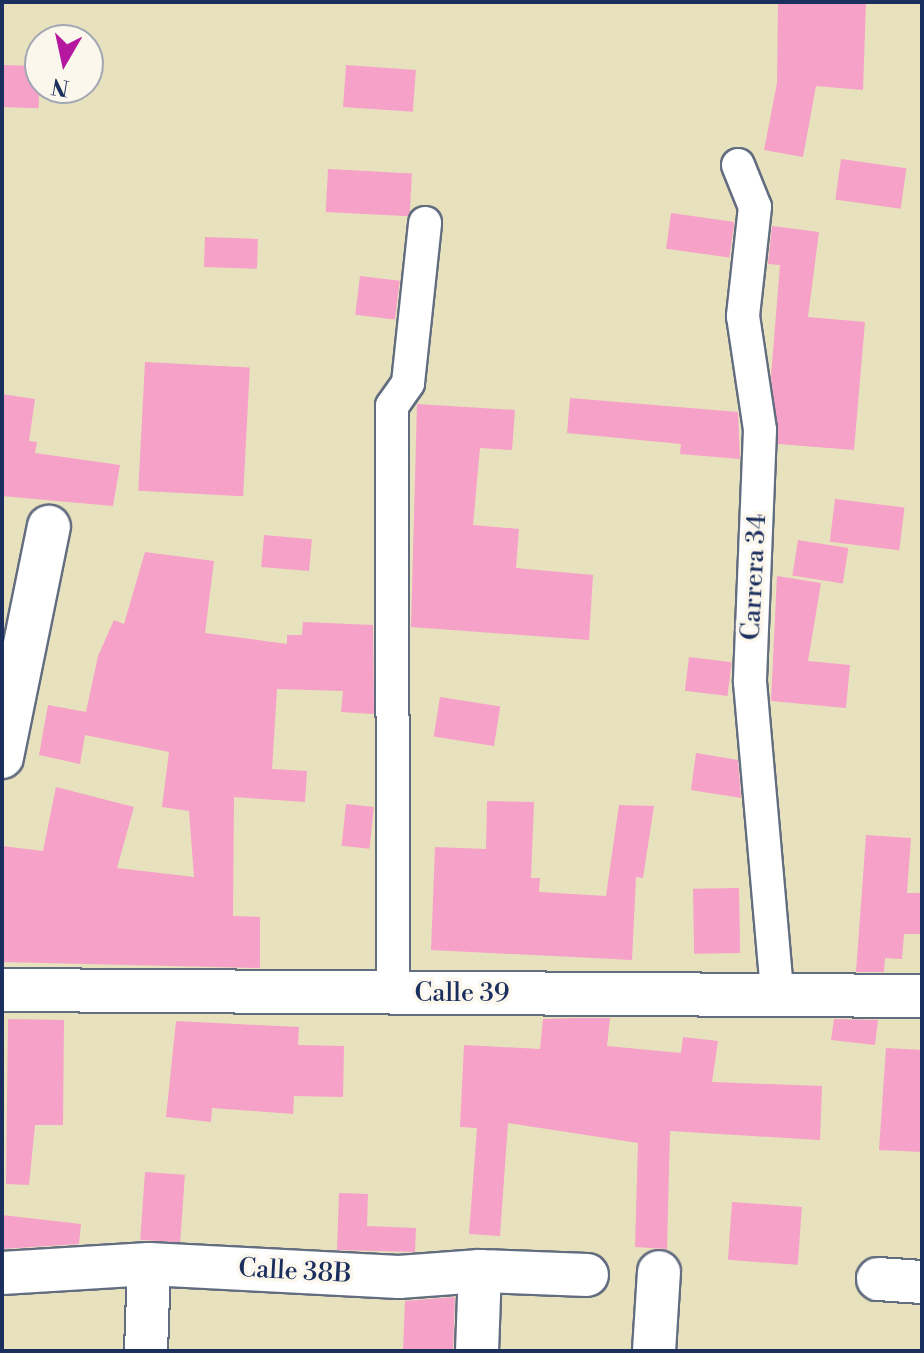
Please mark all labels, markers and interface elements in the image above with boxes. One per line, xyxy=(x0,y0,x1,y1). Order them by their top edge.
north arrow xyxy=(24,24,104,104)
text: N xyxy=(50,72,71,101)
street label: Carrera 34 xyxy=(736,513,774,641)
street label: Calle 39 xyxy=(414,978,510,1010)
street label: Calle 38B xyxy=(238,1253,352,1291)

